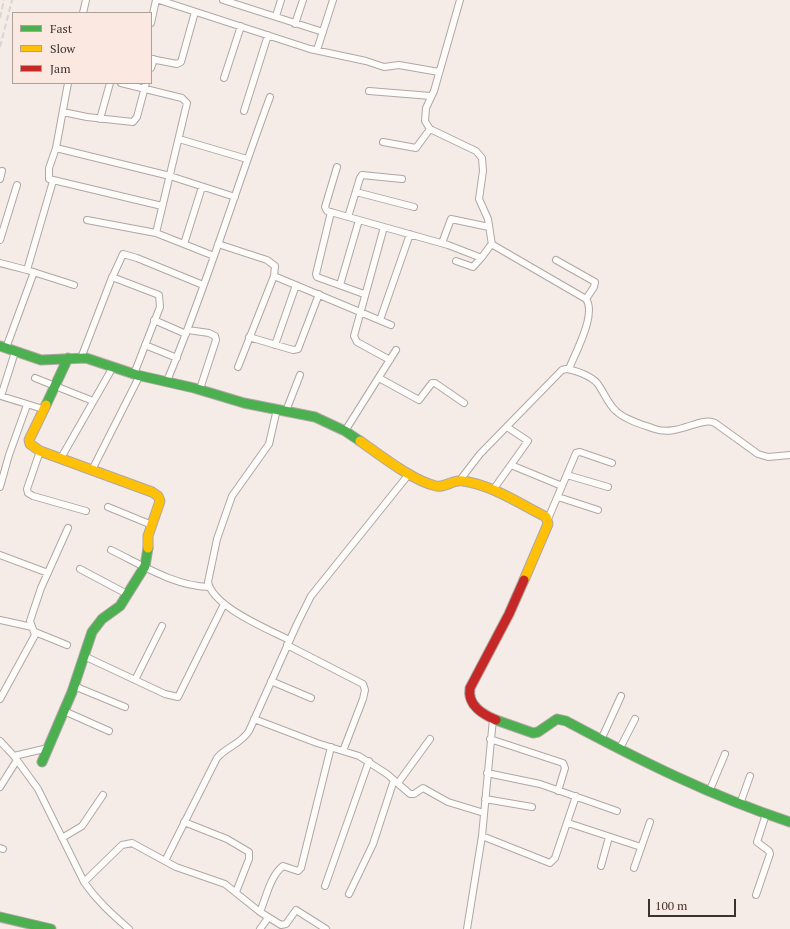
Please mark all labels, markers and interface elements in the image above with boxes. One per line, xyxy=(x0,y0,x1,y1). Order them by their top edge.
legend xyxy=(12,12,152,84)
text: Fast xyxy=(50,21,72,36)
text: Slow xyxy=(50,41,75,56)
text: Jam xyxy=(50,61,71,76)
scale bar xyxy=(650,891,738,917)
text: 100 m xyxy=(655,898,687,913)

